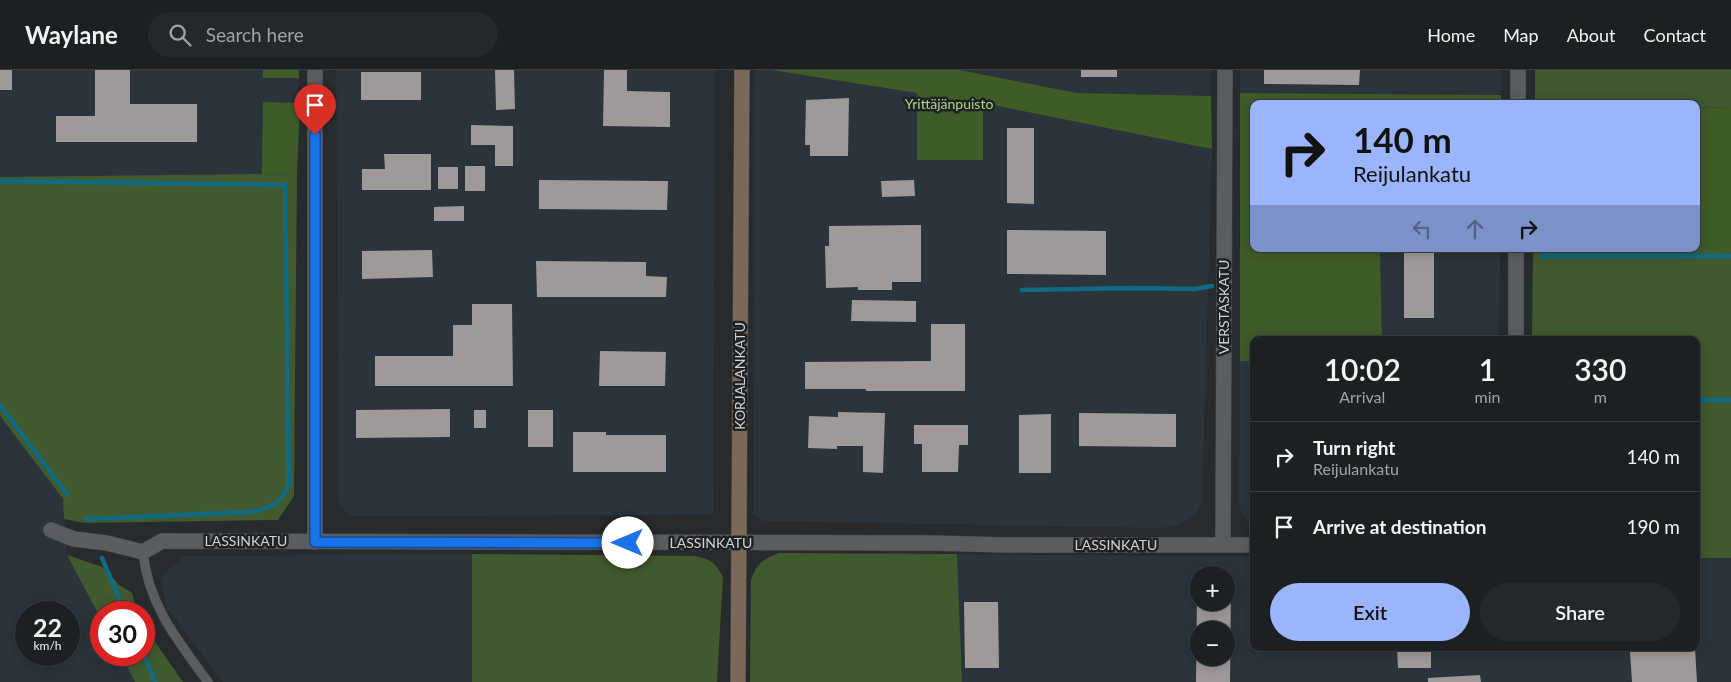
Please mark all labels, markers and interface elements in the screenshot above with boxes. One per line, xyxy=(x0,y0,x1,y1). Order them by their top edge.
search box xyxy=(148,12,498,57)
text: Waylane xyxy=(25,20,118,49)
icon: search xyxy=(166,21,194,49)
text: Search here xyxy=(206,23,304,46)
text: Home xyxy=(1427,24,1475,46)
text: Map xyxy=(1503,24,1539,46)
text: About xyxy=(1567,24,1616,46)
text: Contact xyxy=(1644,24,1706,46)
pin xyxy=(294,84,336,135)
icon: arrive xyxy=(301,91,329,119)
park label: Yrittäjänpuisto xyxy=(905,95,993,112)
text: 140 m xyxy=(1353,118,1452,160)
icon: right xyxy=(1270,120,1335,185)
text: Reijulankatu xyxy=(1353,160,1471,187)
icon: left xyxy=(1408,215,1436,243)
icon: ahead xyxy=(1461,215,1489,243)
icon: right xyxy=(1514,215,1542,243)
street label: VERSTASKATU xyxy=(1215,260,1232,354)
street label: KORJALANKATU xyxy=(731,322,748,430)
text: 10:02 xyxy=(1324,351,1401,387)
text: 1 xyxy=(1479,351,1496,387)
text: 330 xyxy=(1574,351,1626,387)
text: Arrival xyxy=(1339,387,1385,406)
text: min xyxy=(1475,387,1500,406)
text: m xyxy=(1594,387,1607,406)
text: Turn right xyxy=(1313,436,1395,459)
icon: right xyxy=(1270,443,1298,471)
text: 140 m xyxy=(1626,445,1680,468)
text: Reijulankatu xyxy=(1313,459,1399,478)
icon: arrive xyxy=(1270,513,1298,541)
text: Arrive at destination xyxy=(1313,515,1486,538)
text: 190 m xyxy=(1626,515,1680,538)
position arrow xyxy=(601,516,653,568)
street label: LASSINKATU xyxy=(205,532,287,549)
street label: LASSINKATU xyxy=(670,534,752,551)
street label: LASSINKATU xyxy=(1075,536,1157,553)
map controls xyxy=(1190,566,1235,666)
button: + xyxy=(1190,566,1235,611)
button: Exit xyxy=(1270,583,1470,641)
button: Share xyxy=(1480,583,1680,641)
speed limit sign: 30 xyxy=(90,601,155,666)
text: 22 xyxy=(33,612,62,642)
button: − xyxy=(1190,621,1235,666)
text: km/h xyxy=(33,638,62,653)

